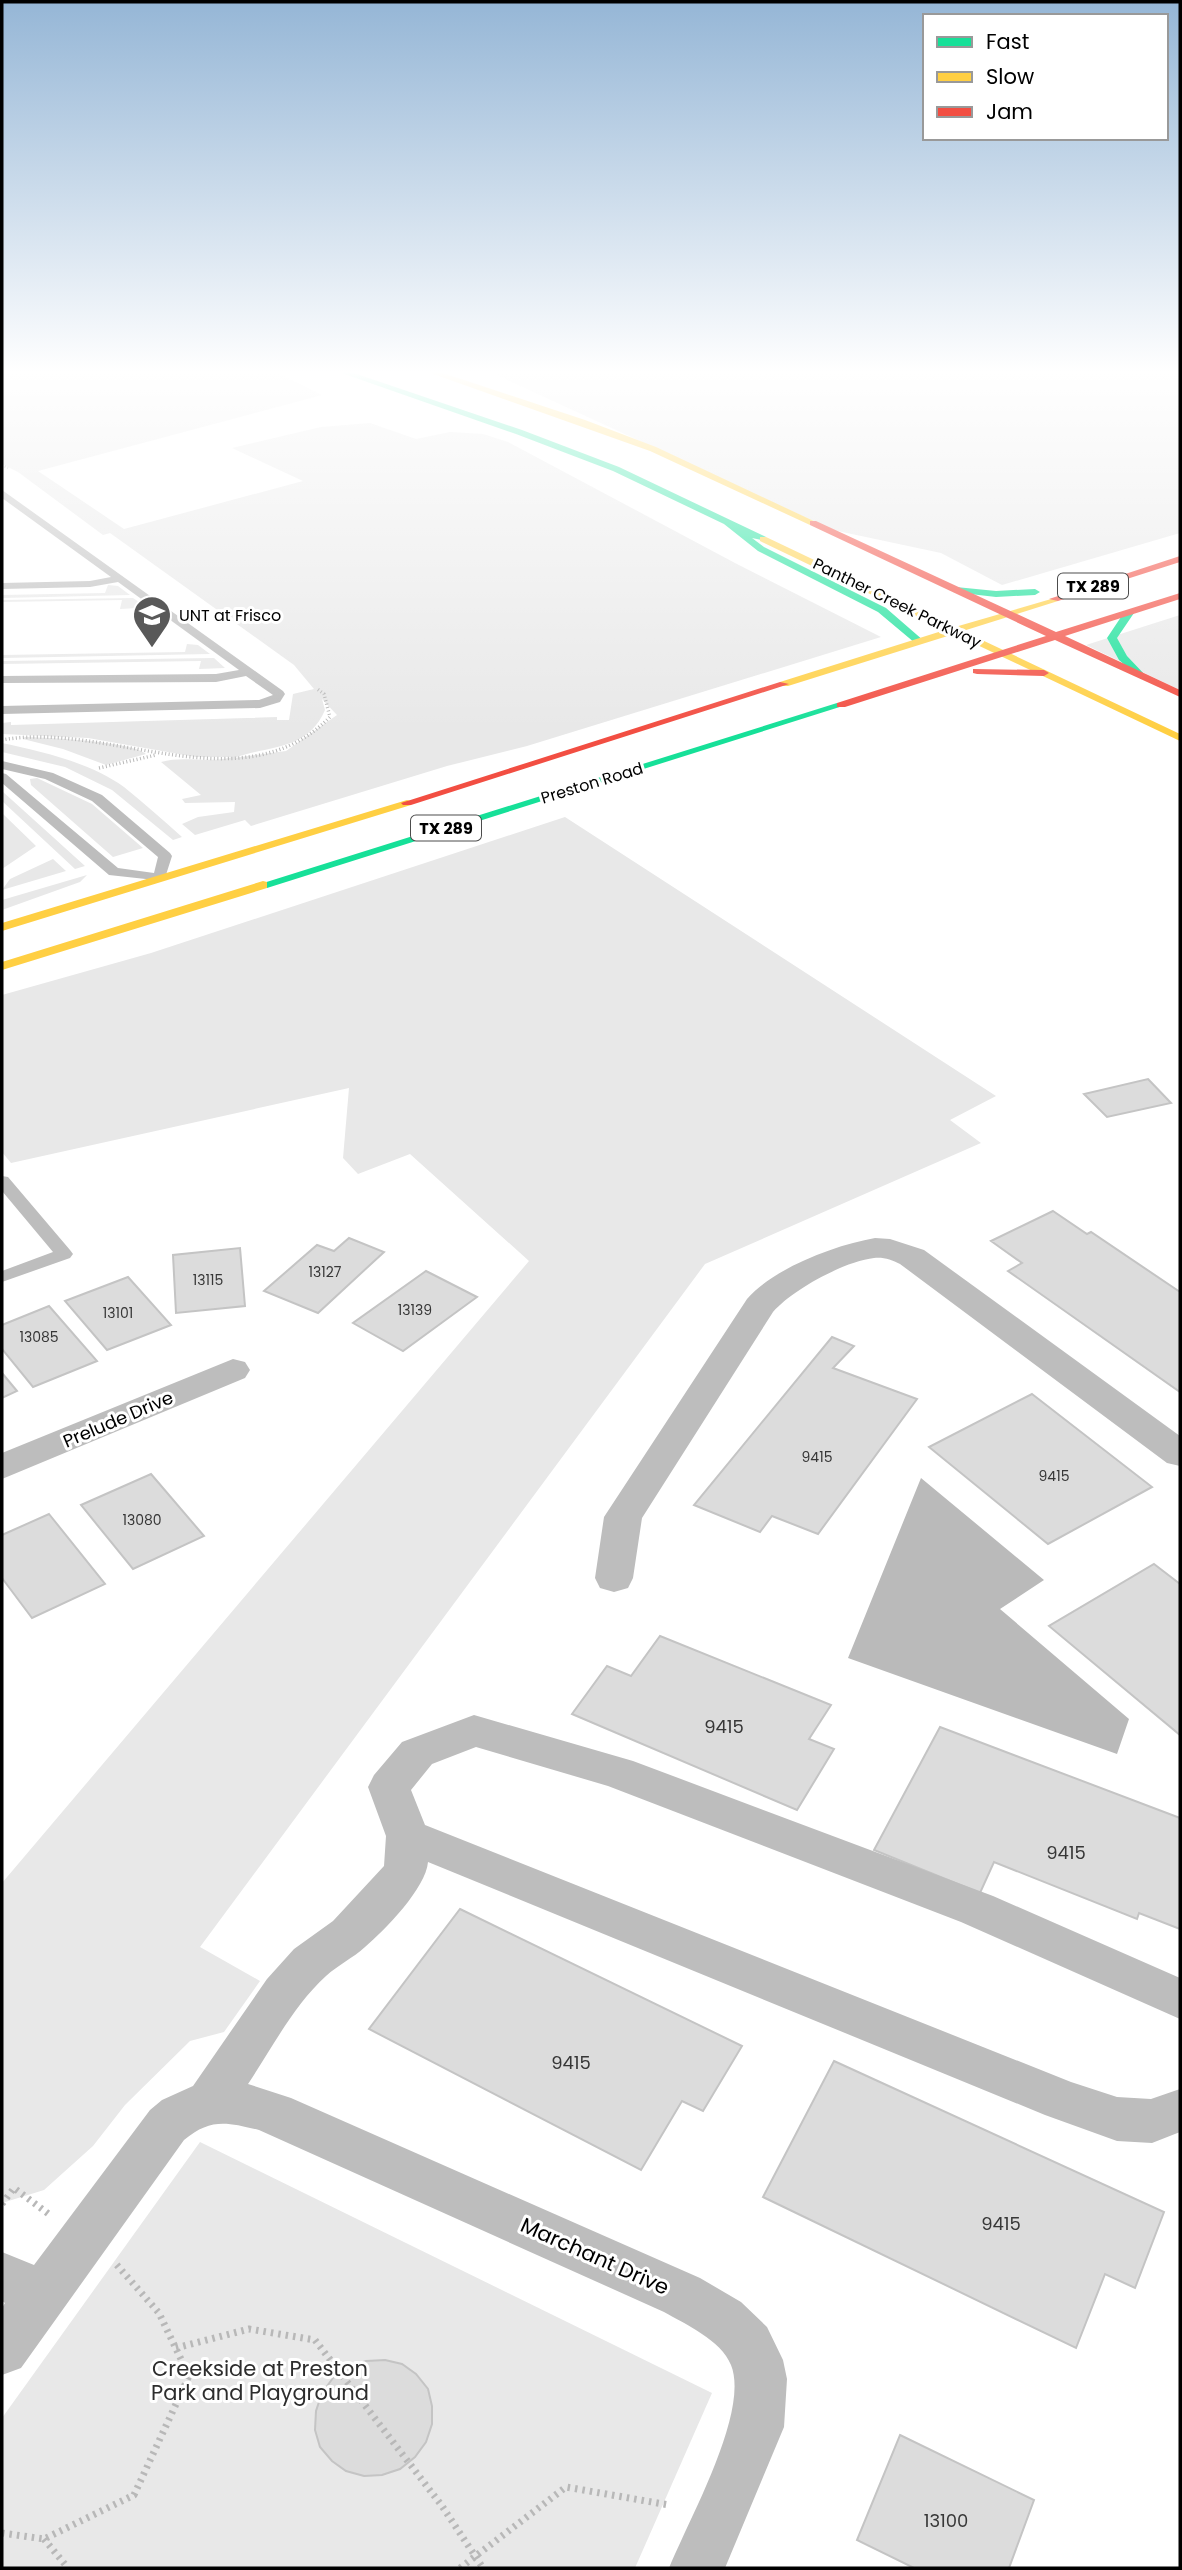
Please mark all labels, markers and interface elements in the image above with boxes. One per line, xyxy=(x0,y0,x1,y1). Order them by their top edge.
legend xyxy=(923,14,1168,140)
text: Fast xyxy=(986,27,1029,56)
text: Slow xyxy=(986,62,1034,91)
text: Jam xyxy=(986,97,1033,126)
street label: Panther Creek Parkway xyxy=(809,552,985,654)
road number: TX 289 xyxy=(1058,573,1128,598)
school or university icon: UNT at Frisco xyxy=(131,594,173,649)
place label: UNT at Frisco xyxy=(179,604,281,627)
street label: Preston Road xyxy=(538,757,646,809)
road number: TX 289 xyxy=(411,816,481,841)
house number: 13127 xyxy=(309,1262,342,1282)
house number: 13115 xyxy=(193,1270,223,1290)
house number: 13139 xyxy=(398,1300,432,1320)
house number: 13101 xyxy=(103,1303,133,1323)
house number: 13085 xyxy=(19,1327,59,1347)
street label: Prelude Drive xyxy=(59,1385,177,1453)
house number: 9415 xyxy=(802,1447,832,1467)
house number: 9415 xyxy=(1039,1466,1069,1486)
house number: 13080 xyxy=(122,1510,162,1530)
house number: 9415 xyxy=(704,1714,744,1739)
house number: 9415 xyxy=(1046,1840,1086,1865)
house number: 9415 xyxy=(551,2050,591,2075)
street label: Marchant Drive xyxy=(516,2210,674,2302)
house number: 9415 xyxy=(981,2211,1021,2236)
park label: Creekside at Preston Park and Playground xyxy=(151,2354,369,2407)
house number: 13100 xyxy=(924,2508,968,2533)

